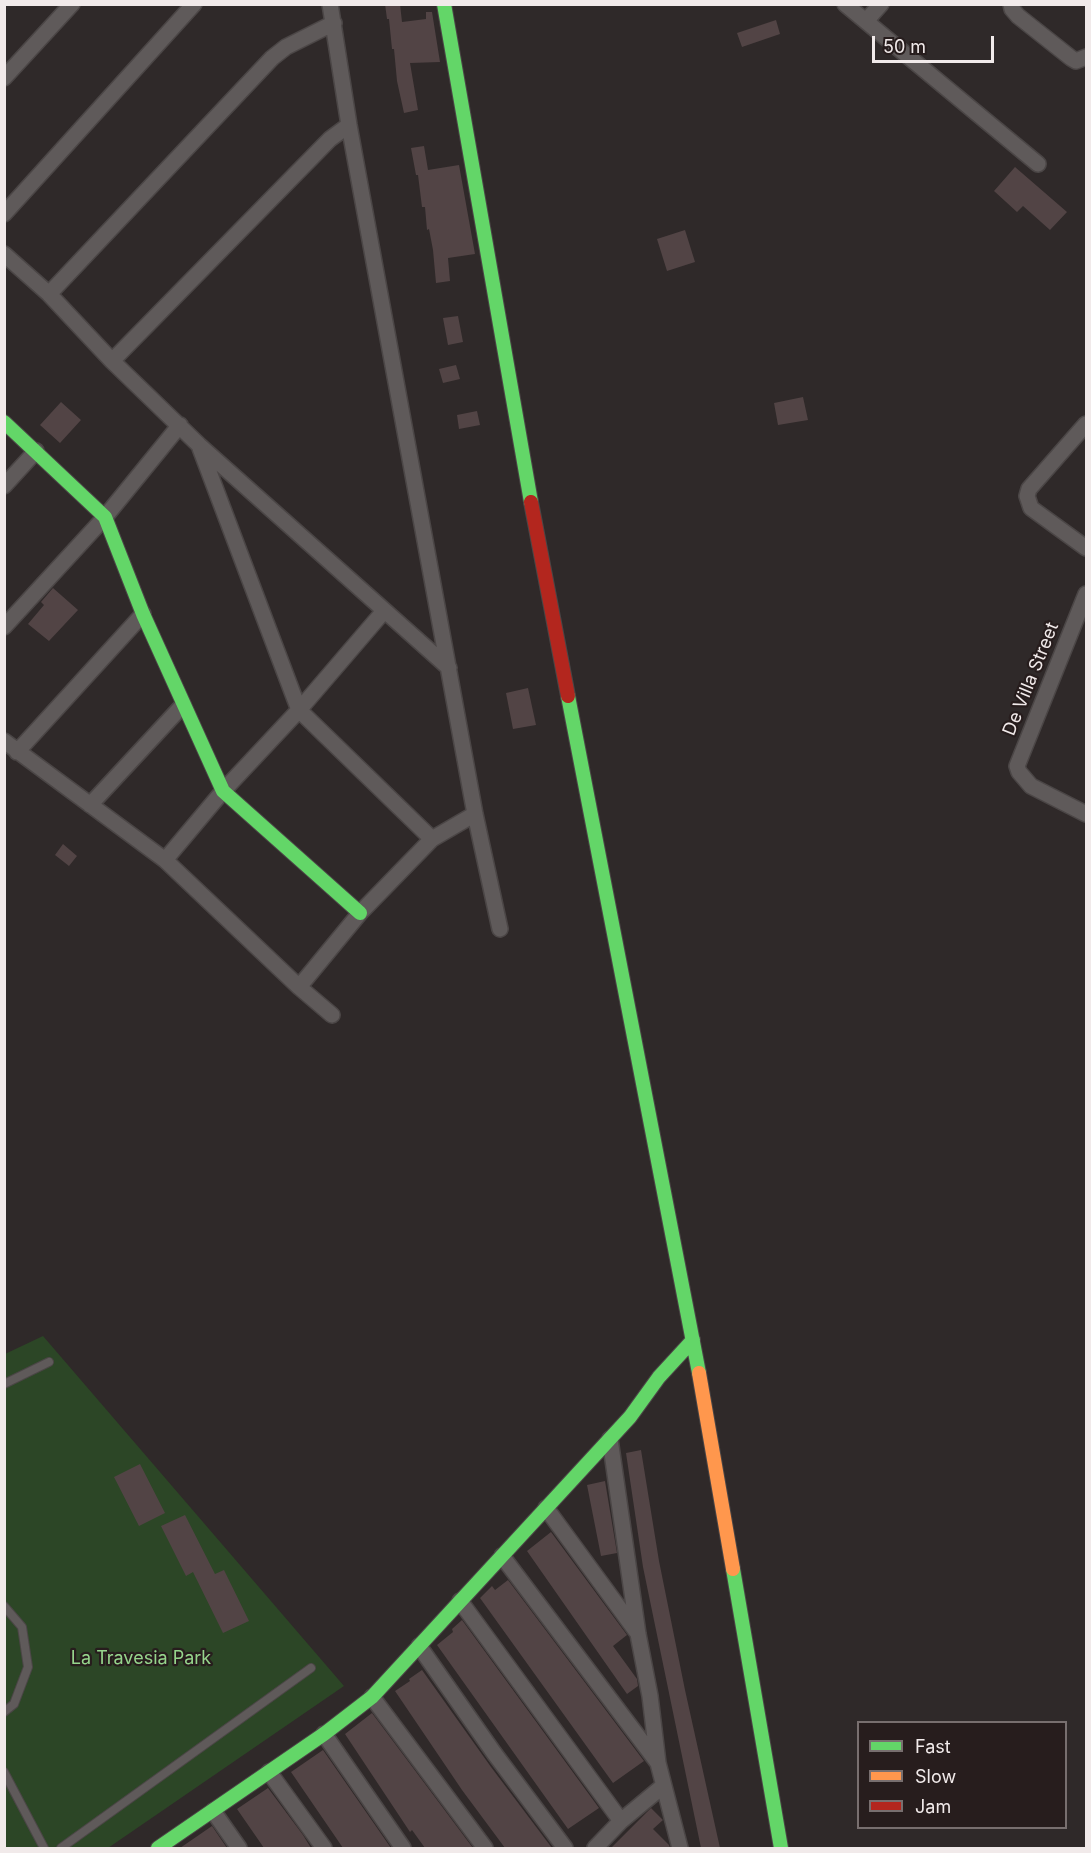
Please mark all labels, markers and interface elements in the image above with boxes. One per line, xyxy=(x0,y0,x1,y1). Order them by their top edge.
scale bar xyxy=(875,24,996,62)
text: 50 m xyxy=(883,36,926,57)
street label: De Villa Street xyxy=(999,619,1063,739)
park label: La Travesia Park xyxy=(71,1648,211,1670)
legend xyxy=(857,1721,1067,1829)
text: Fast xyxy=(915,1736,951,1757)
text: Slow xyxy=(915,1766,956,1787)
text: Jam xyxy=(915,1796,951,1817)

